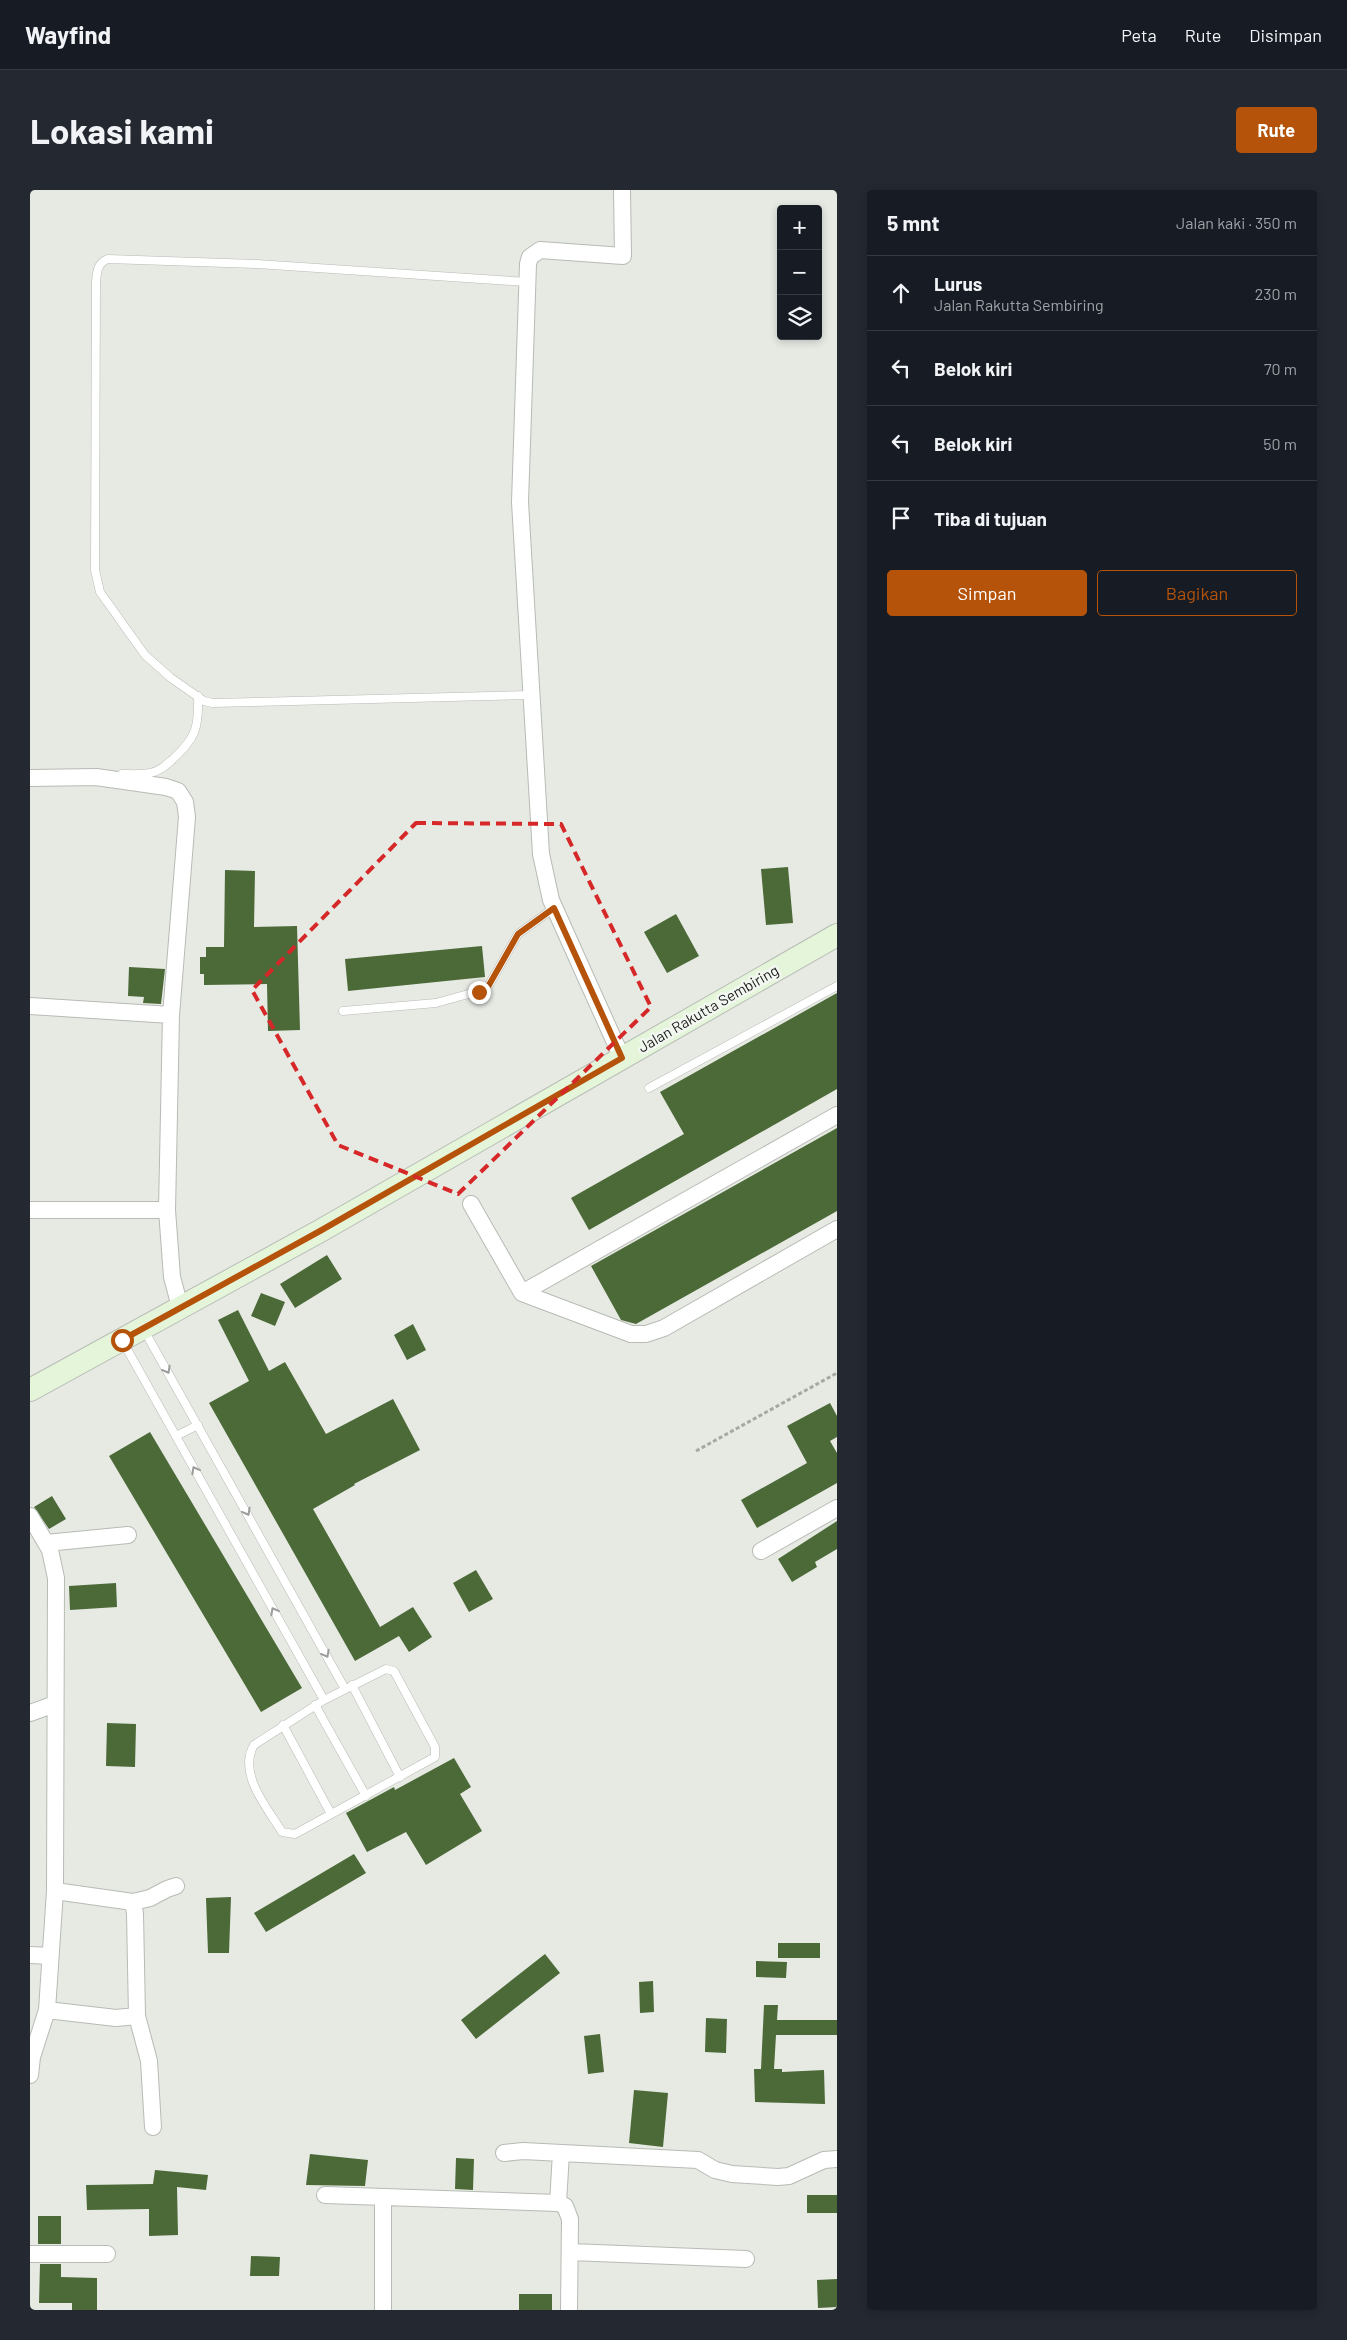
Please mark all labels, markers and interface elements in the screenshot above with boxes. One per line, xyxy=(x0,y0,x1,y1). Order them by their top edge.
text: Wayfind xyxy=(25,20,111,49)
text: Peta xyxy=(1121,24,1157,46)
text: Rute xyxy=(1185,24,1221,46)
text: Disimpan xyxy=(1249,24,1322,46)
button: Rute xyxy=(1236,107,1317,153)
text: Lokasi kami xyxy=(30,109,214,151)
map controls xyxy=(777,205,822,340)
button: + xyxy=(777,205,822,250)
text: 5 mnt xyxy=(887,210,940,235)
text: Jalan kaki · 350 m xyxy=(1176,213,1297,232)
button: − xyxy=(777,250,822,295)
text: Lurus xyxy=(934,272,982,295)
icon: ahead xyxy=(887,279,915,307)
text: 230 m xyxy=(1255,284,1297,303)
button: layers xyxy=(777,295,822,340)
text: Jalan Rakutta Sembiring xyxy=(934,295,1104,314)
icon: left xyxy=(887,354,915,382)
text: Belok kiri xyxy=(934,357,1012,380)
text: 70 m xyxy=(1264,359,1297,378)
icon: left xyxy=(887,429,915,457)
text: Belok kiri xyxy=(934,432,1012,455)
text: 50 m xyxy=(1263,434,1297,453)
icon: arrive xyxy=(887,504,915,532)
text: Tiba di tujuan xyxy=(934,507,1047,530)
button: Simpan xyxy=(887,570,1087,616)
button: Bagikan xyxy=(1097,570,1297,616)
street label: Jalan Rakutta Sembiring xyxy=(635,960,781,1056)
route end xyxy=(468,981,491,1004)
route start xyxy=(111,1329,134,1352)
one-way arrow xyxy=(161,1365,171,1374)
one-way arrow xyxy=(191,1466,201,1475)
one-way arrow xyxy=(240,1507,250,1516)
one-way arrow xyxy=(271,1608,281,1617)
one-way arrow xyxy=(319,1649,329,1658)

